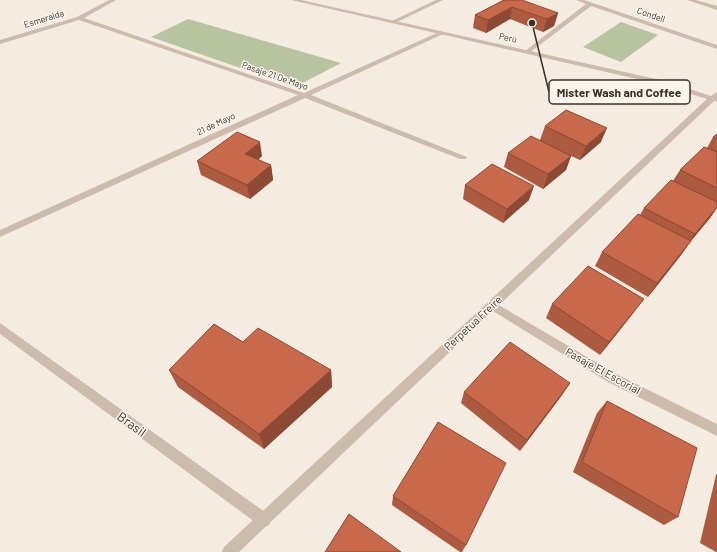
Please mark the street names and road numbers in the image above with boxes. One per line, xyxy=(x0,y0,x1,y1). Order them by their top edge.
street label: Condell xyxy=(636,5,667,24)
street label: Esmeralda xyxy=(22,7,65,30)
street label: Perú xyxy=(498,30,518,45)
street label: Pasaje 21 De Mayo xyxy=(241,59,310,92)
street label: 21 de Mayo xyxy=(195,110,237,137)
street label: Perpetua Freire xyxy=(441,292,504,353)
street label: Pasaje El Escorial xyxy=(563,345,643,397)
street label: Brasil xyxy=(114,408,150,440)

